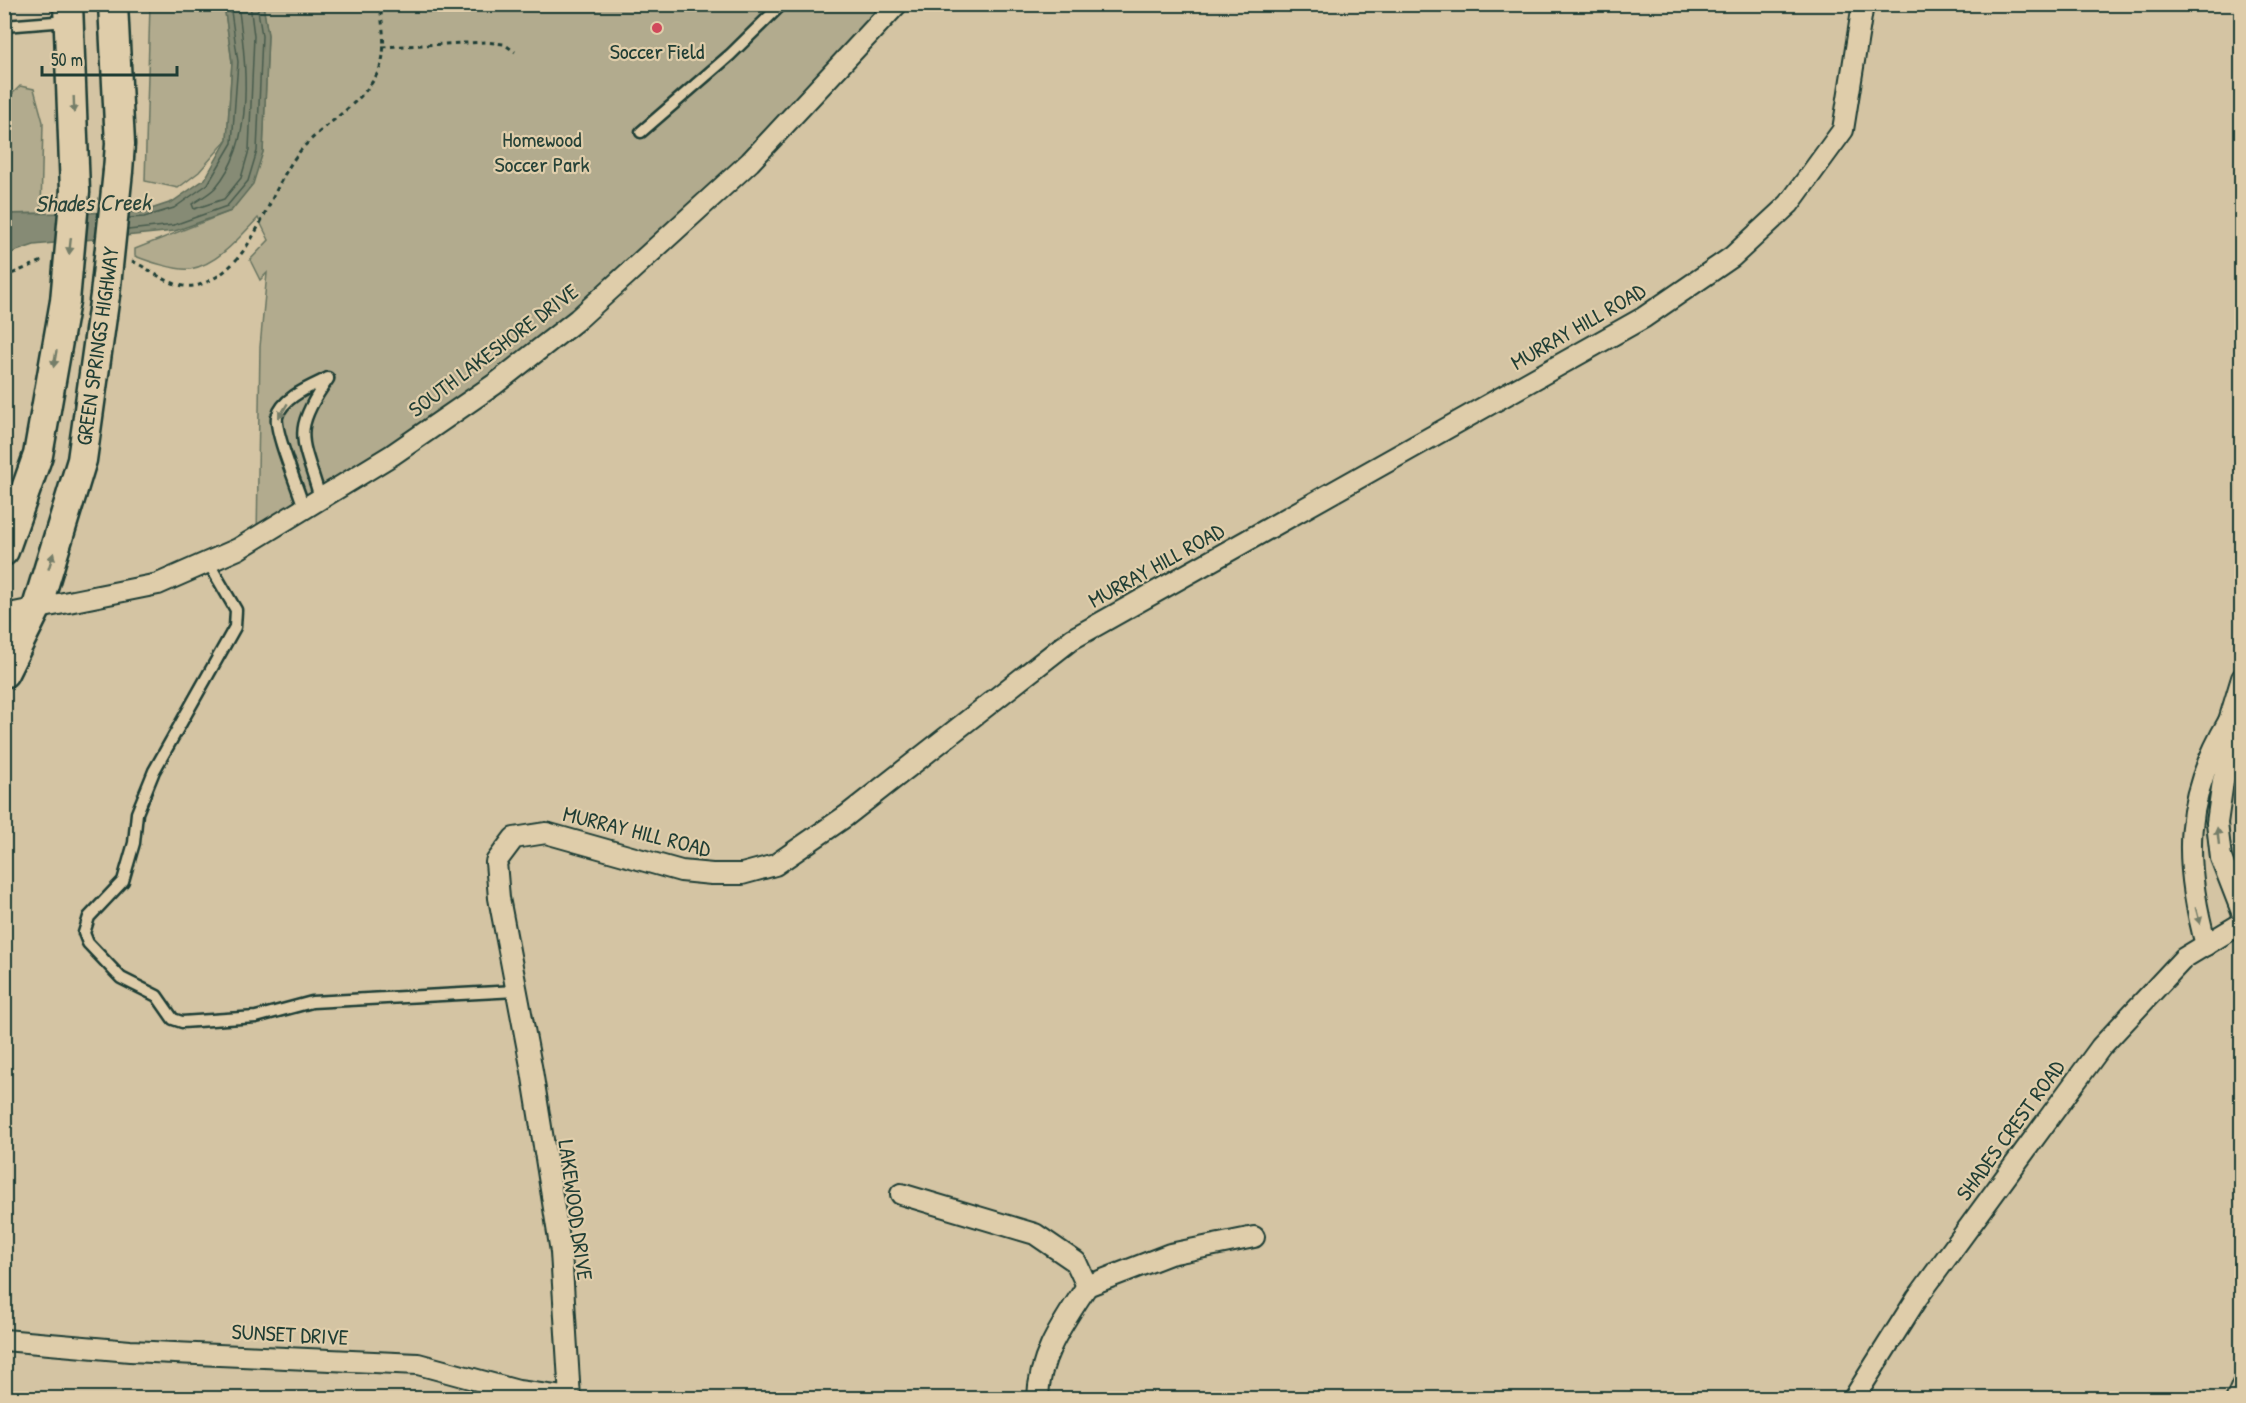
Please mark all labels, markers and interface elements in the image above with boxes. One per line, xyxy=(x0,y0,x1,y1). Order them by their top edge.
marker: Soccer Field xyxy=(650,21,664,35)
place label: Soccer Field xyxy=(610,36,705,66)
scale bar xyxy=(42,39,177,77)
text: 50 m xyxy=(51,47,83,72)
one-way arrow xyxy=(69,95,78,114)
park label: Homewood Soccer Park xyxy=(494,124,590,179)
water label: Shades Creek xyxy=(35,185,153,219)
one-way arrow xyxy=(65,237,75,256)
street label: GREEN SPRINGS HIGHWAY xyxy=(68,244,126,447)
street label: MURRAY HILL ROAD xyxy=(1505,275,1651,377)
street label: SOUTH LAKESHORE DRIVE xyxy=(402,276,584,424)
one-way arrow xyxy=(50,350,59,369)
one-way arrow xyxy=(277,403,288,420)
street label: MURRAY HILL ROAD xyxy=(1083,515,1230,615)
one-way arrow xyxy=(47,552,56,570)
street label: MURRAY HILL ROAD xyxy=(560,798,714,864)
one-way arrow xyxy=(2214,827,2223,846)
one-way arrow xyxy=(2194,907,2203,925)
street label: SHADES CREST ROAD xyxy=(1949,1053,2072,1206)
street label: LAKEWOOD DRIVE xyxy=(551,1138,601,1282)
street label: SUNSET DRIVE xyxy=(231,1316,349,1352)

